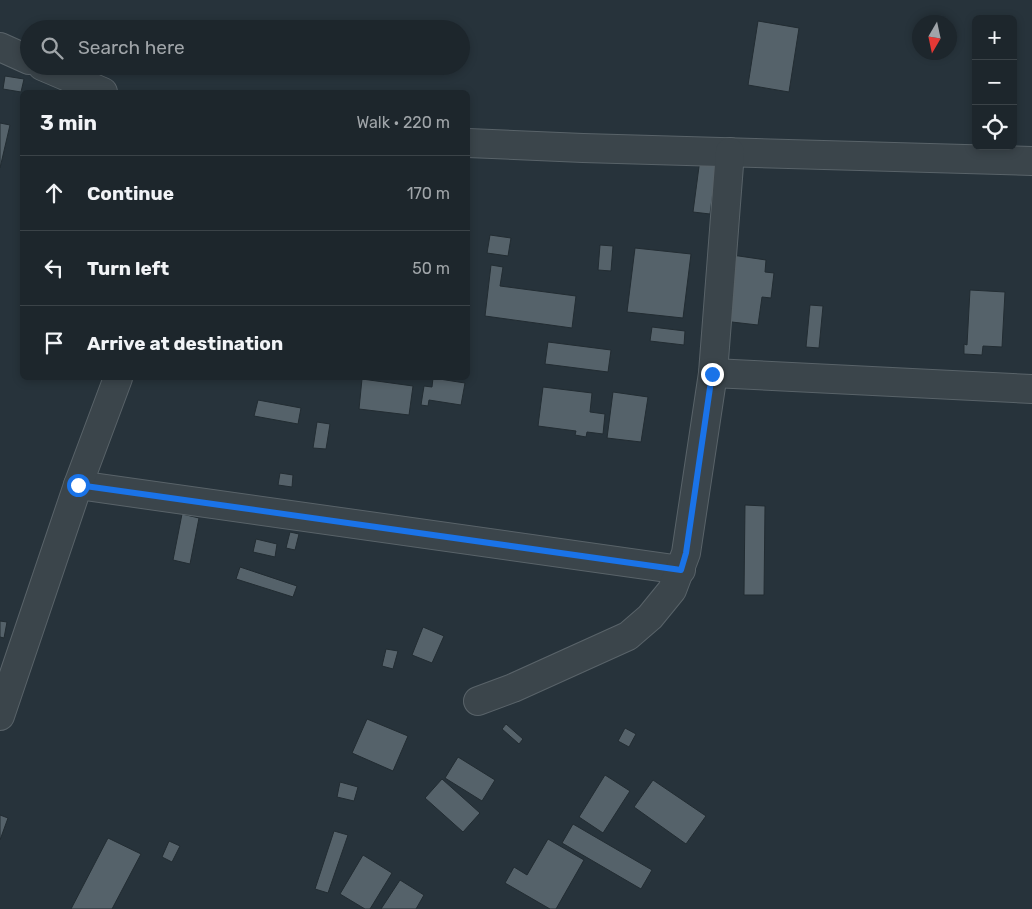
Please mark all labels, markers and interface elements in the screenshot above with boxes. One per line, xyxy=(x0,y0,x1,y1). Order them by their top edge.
north arrow xyxy=(912,15,957,60)
map controls xyxy=(972,15,1017,150)
button: + xyxy=(972,15,1017,60)
search box xyxy=(20,20,470,75)
icon: search xyxy=(38,34,66,62)
text: Search here xyxy=(78,36,185,59)
button: − xyxy=(972,60,1017,105)
button: locate xyxy=(972,105,1017,150)
text: 3 min xyxy=(40,110,97,135)
text: Walk · 220 m xyxy=(357,113,450,132)
icon: ahead xyxy=(40,179,68,207)
text: Continue xyxy=(87,182,174,205)
text: 170 m xyxy=(407,184,450,203)
icon: left xyxy=(40,254,68,282)
text: Turn left xyxy=(87,257,169,280)
text: 50 m xyxy=(412,259,450,278)
icon: arrive xyxy=(40,329,68,357)
text: Arrive at destination xyxy=(87,332,283,355)
route end xyxy=(701,363,724,386)
route start xyxy=(67,474,90,497)

